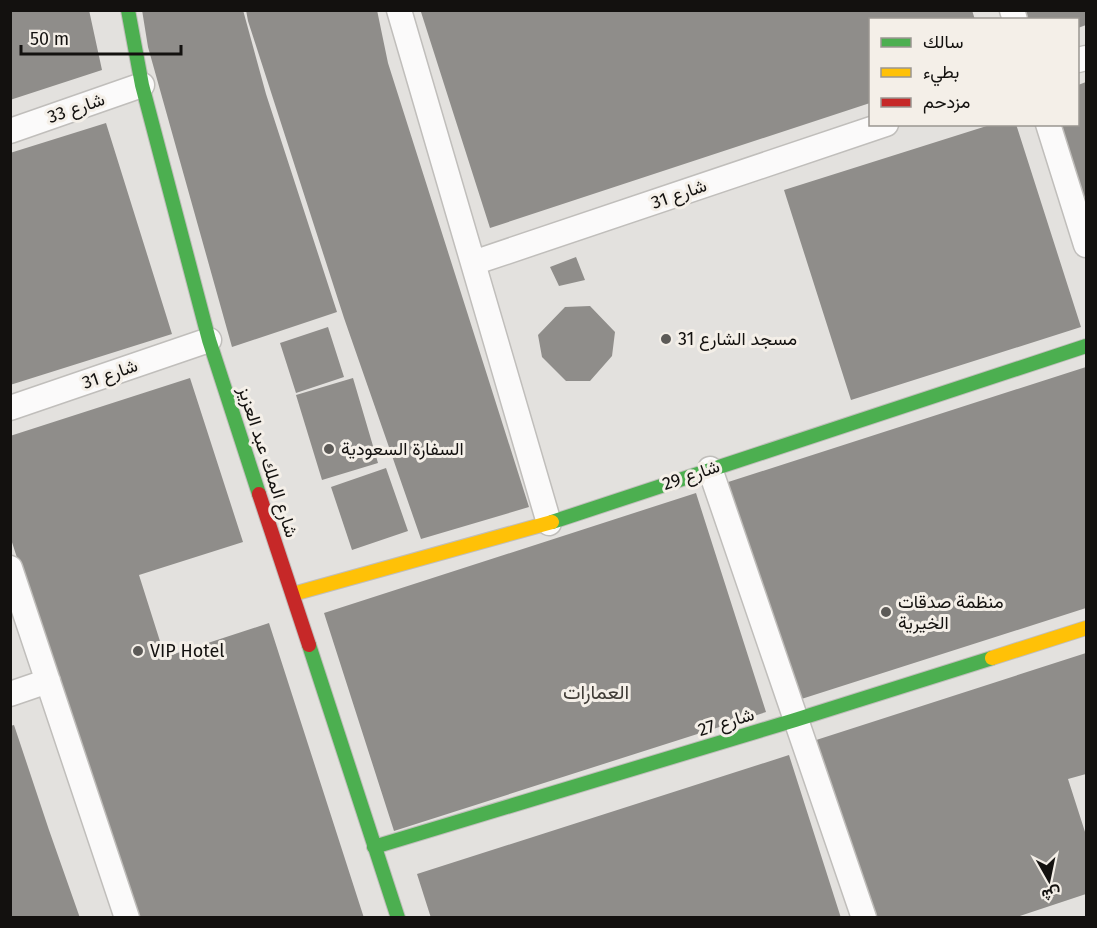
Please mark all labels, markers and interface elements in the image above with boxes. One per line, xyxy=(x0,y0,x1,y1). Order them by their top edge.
scale bar xyxy=(21,18,182,56)
legend xyxy=(869,18,1079,126)
text: 50 m xyxy=(30,28,69,50)
text: سالك xyxy=(923,31,963,53)
text: بطيء xyxy=(923,61,959,87)
street label: شارع 33 xyxy=(45,88,108,129)
text: مزدحم xyxy=(923,91,970,114)
street label: شارع 31 xyxy=(648,174,710,215)
place label: مسجد الشارع 31 xyxy=(678,328,797,351)
marker: مسجد الشارع 31 xyxy=(659,332,673,346)
street label: شارع 31 xyxy=(79,354,141,395)
street label: شارع الملك عبد العزيز xyxy=(232,383,303,540)
place label: السفارة السعودية xyxy=(341,438,464,460)
marker: السفارة السعودية xyxy=(322,442,336,456)
street label: شارع 29 xyxy=(659,455,723,496)
place label: منظمة صدقات الخيرية xyxy=(898,591,1004,634)
marker: منظمة صدقات الخيرية xyxy=(879,605,893,619)
place label: VIP Hotel xyxy=(150,640,225,662)
marker: VIP Hotel xyxy=(131,644,145,658)
district label: العمارات xyxy=(563,680,629,705)
street label: شارع 27 xyxy=(695,703,757,742)
north arrow xyxy=(1019,850,1079,910)
text: ش xyxy=(1040,883,1062,905)

